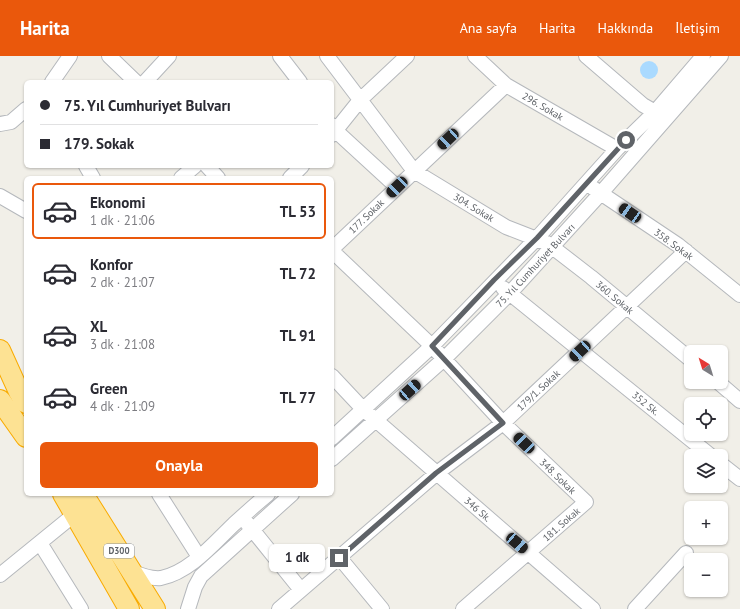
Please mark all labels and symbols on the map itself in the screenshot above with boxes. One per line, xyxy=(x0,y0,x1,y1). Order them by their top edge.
street label: 296. Sokak xyxy=(520,89,566,124)
car xyxy=(435,126,461,152)
route start xyxy=(617,131,635,149)
car xyxy=(384,174,410,200)
street label: 304. Sokak xyxy=(451,190,497,225)
street label: 177. Sokak xyxy=(346,196,387,236)
car xyxy=(617,201,643,225)
street label: 75. Yıl Cumhuriyet Bulvarı xyxy=(493,221,578,310)
street label: 358. Sokak xyxy=(651,226,696,263)
street label: 360. Sokak xyxy=(593,278,636,317)
car xyxy=(567,338,593,364)
north arrow xyxy=(684,345,728,389)
street label: 179/1. Sokak xyxy=(514,367,563,414)
car xyxy=(397,378,423,402)
street label: 352 Sk. xyxy=(629,388,662,418)
car xyxy=(511,430,537,456)
street label: 348. Sokak xyxy=(537,456,579,497)
street label: 346 Sk. xyxy=(462,494,494,525)
street label: 181. Sokak xyxy=(540,504,583,544)
car xyxy=(504,531,530,555)
road number: D300 xyxy=(104,544,134,558)
callout: 1 dk xyxy=(269,544,325,572)
route end xyxy=(330,549,348,567)

